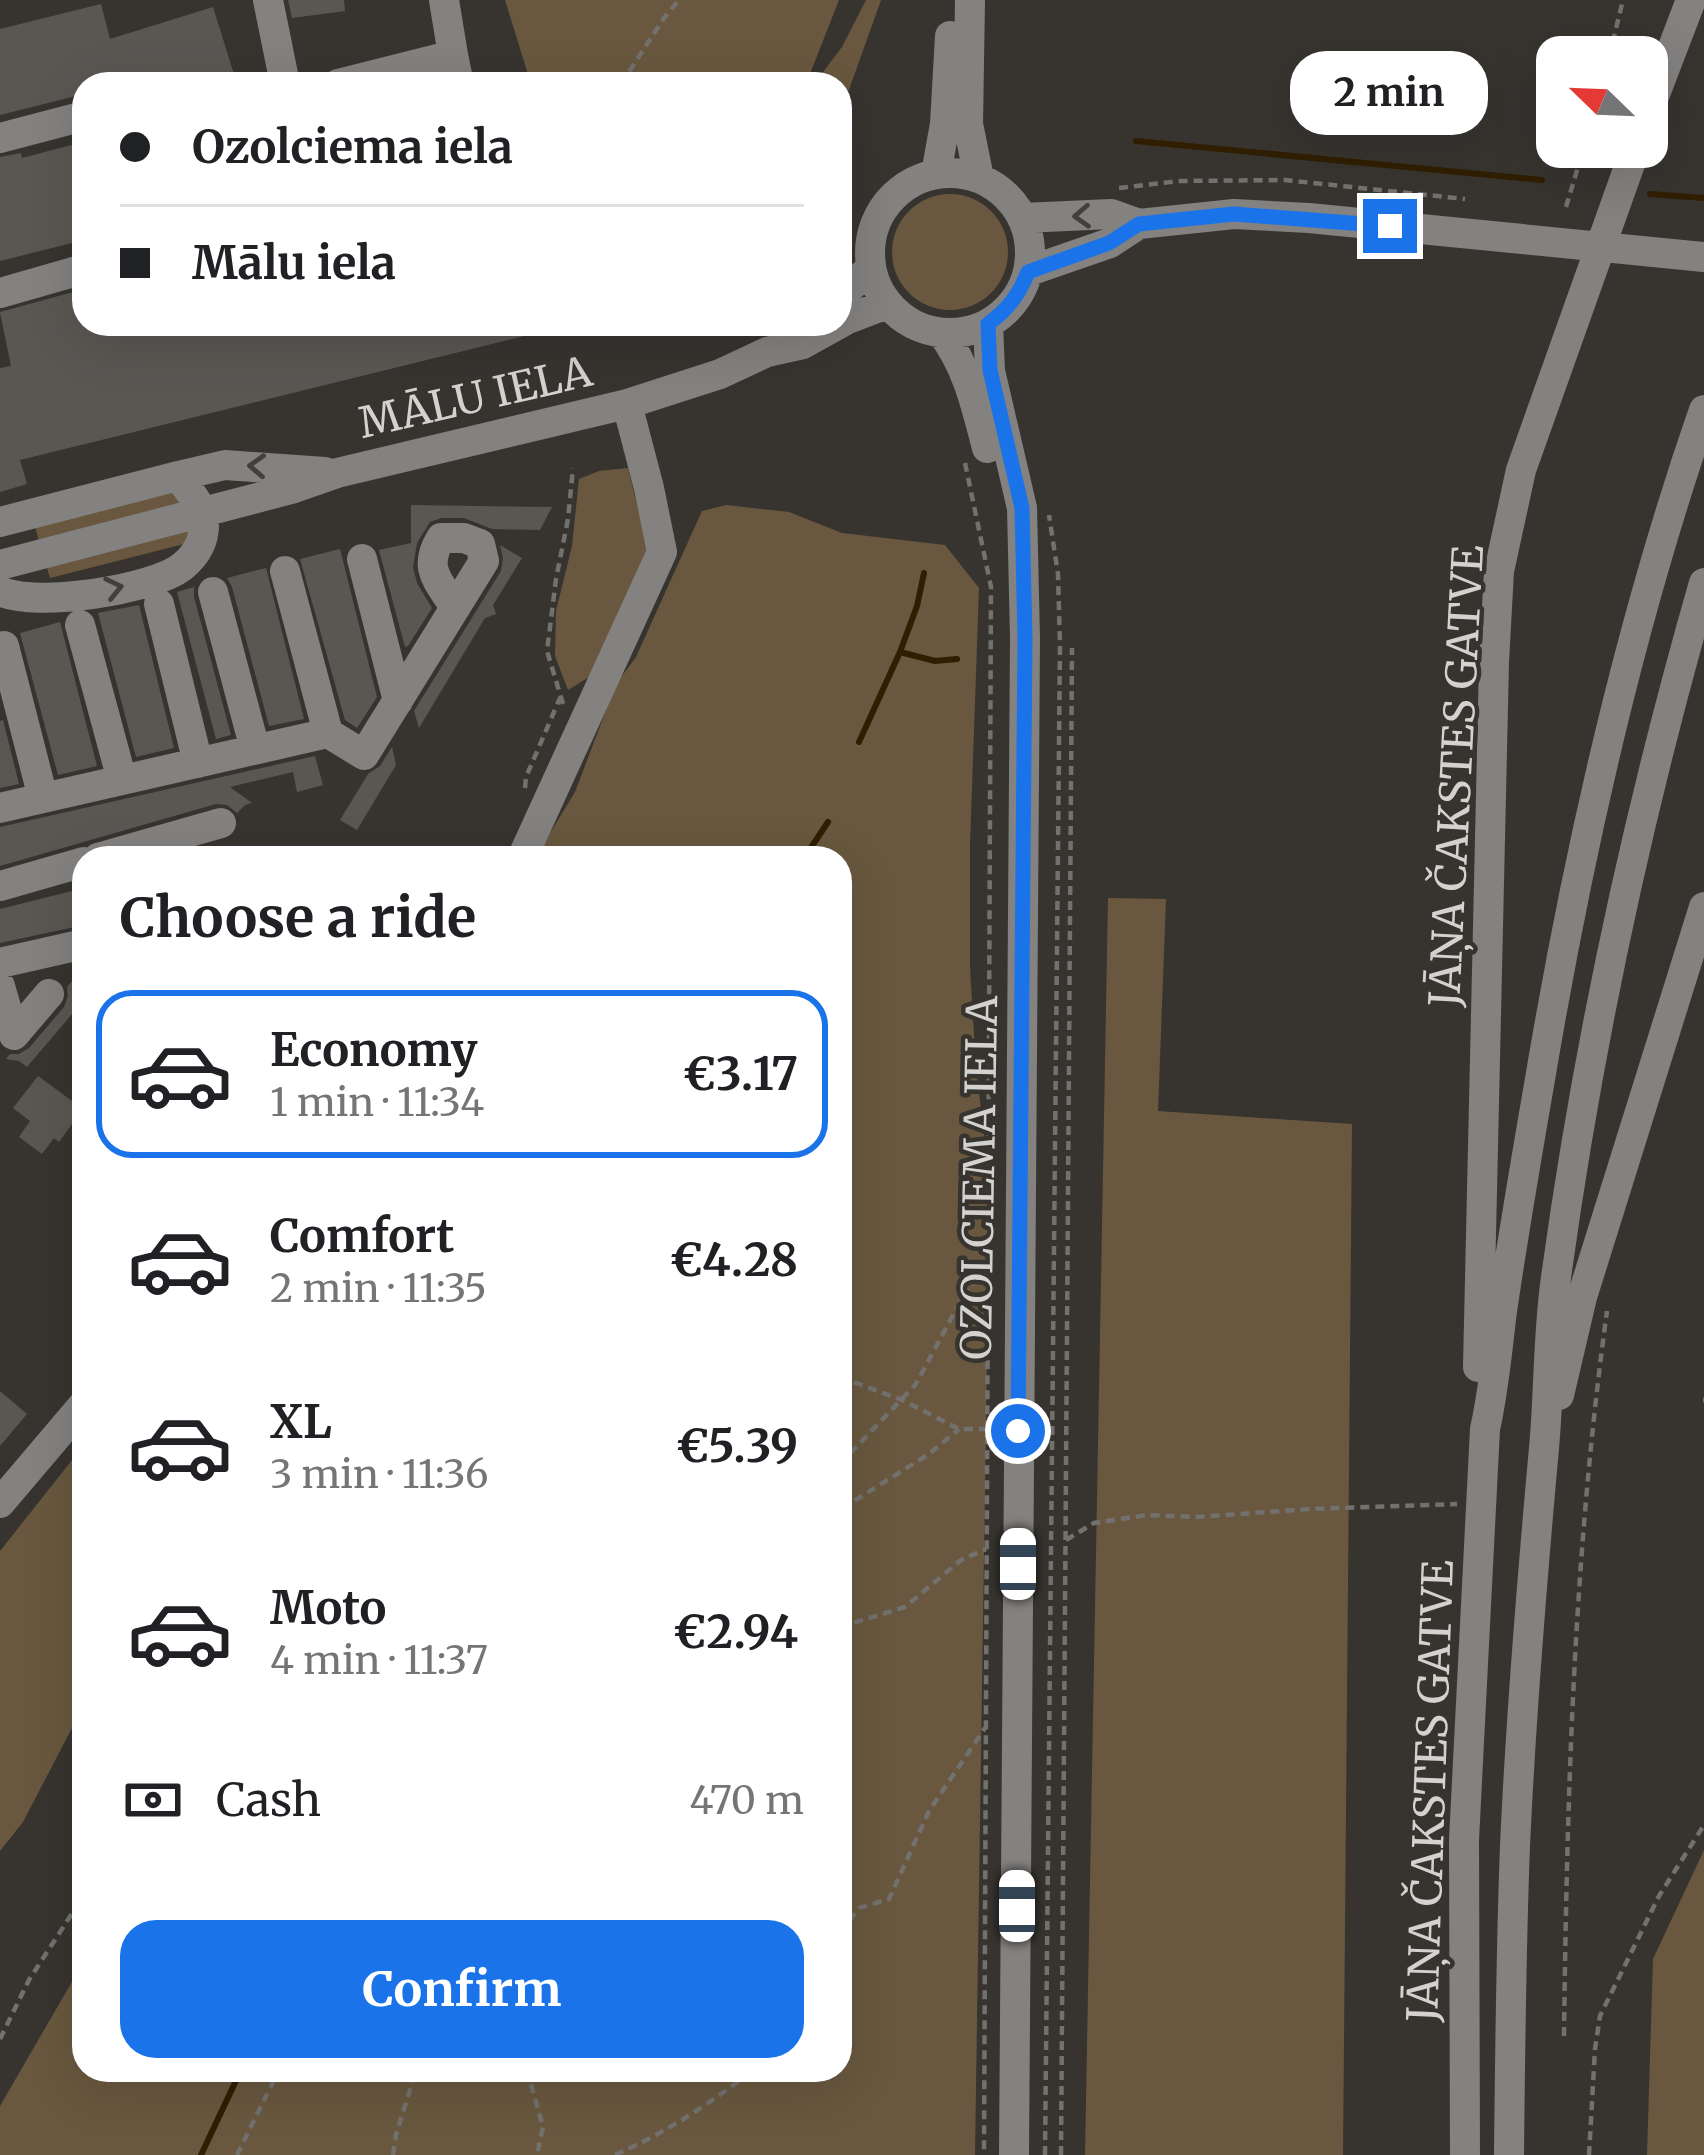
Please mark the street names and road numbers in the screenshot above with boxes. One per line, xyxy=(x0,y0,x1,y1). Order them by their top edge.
street label: MĀLU IELA xyxy=(353,345,597,449)
street label: JĀŅA ČAKSTES GATVE xyxy=(1417,544,1495,1009)
street label: OZOLCIEMA IELA xyxy=(950,995,1008,1360)
street label: JĀŅA ČAKSTES GATVE xyxy=(1395,1559,1465,2024)

